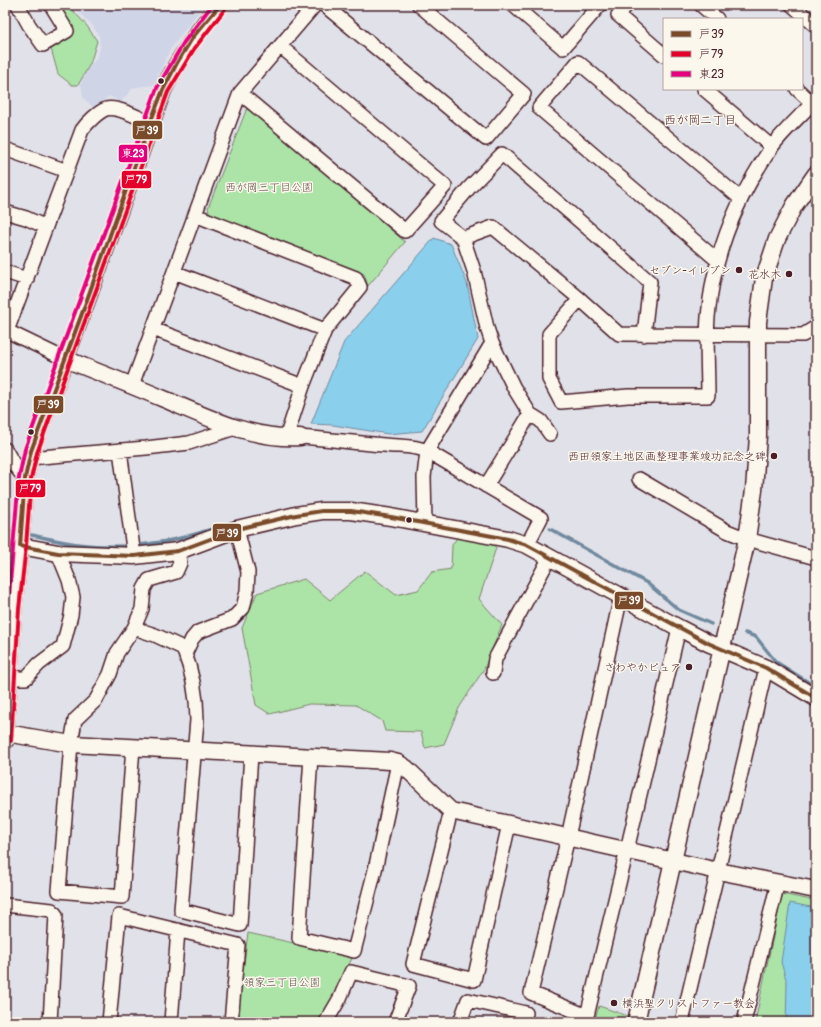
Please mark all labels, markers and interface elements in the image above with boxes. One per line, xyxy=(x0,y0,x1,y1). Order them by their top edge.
legend xyxy=(663,18,803,90)
text: 戸39 xyxy=(699,27,724,42)
text: 戸79 xyxy=(699,47,724,62)
text: 東23 xyxy=(699,67,724,82)
unlabelled marker xyxy=(156,76,166,86)
district label: 西が岡二丁目 xyxy=(664,113,736,128)
line badge: 戸39 xyxy=(132,120,163,140)
text: 戸39 xyxy=(136,124,159,137)
line badge: 東23 xyxy=(118,144,148,163)
text: 東23 xyxy=(122,147,144,160)
line badge: 戸79 xyxy=(121,170,152,189)
text: 戸79 xyxy=(125,173,148,186)
park label: 西が岡三丁目公園 xyxy=(225,181,313,194)
place label: セブン-イレブン xyxy=(649,264,731,277)
marker: セブン-イレブン xyxy=(734,265,744,275)
place label: 花水木 xyxy=(748,268,781,281)
marker: 花水木 xyxy=(784,269,794,279)
line badge: 戸39 xyxy=(33,395,64,414)
text: 戸39 xyxy=(37,398,60,411)
unlabelled marker xyxy=(26,427,36,437)
place label: 西田領家土地区画整理事業竣功記念之碑 xyxy=(568,450,766,463)
marker: 西田領家土地区画整理事業竣功記念之碑 xyxy=(769,451,779,461)
line badge: 戸79 xyxy=(15,479,46,498)
text: 戸79 xyxy=(19,482,42,495)
unlabelled marker xyxy=(404,515,414,525)
line badge: 戸39 xyxy=(212,523,242,542)
text: 戸39 xyxy=(216,527,239,540)
line badge: 戸39 xyxy=(614,591,644,610)
text: 戸39 xyxy=(618,594,641,607)
place label: さわやかピュア xyxy=(604,661,681,674)
marker: さわやかピュア xyxy=(684,662,694,672)
park label: 領家三丁目公園 xyxy=(244,976,321,989)
place label: 横浜聖クリストファー教会 xyxy=(622,997,755,1010)
marker: 横浜聖クリストファー教会 xyxy=(609,998,619,1008)

